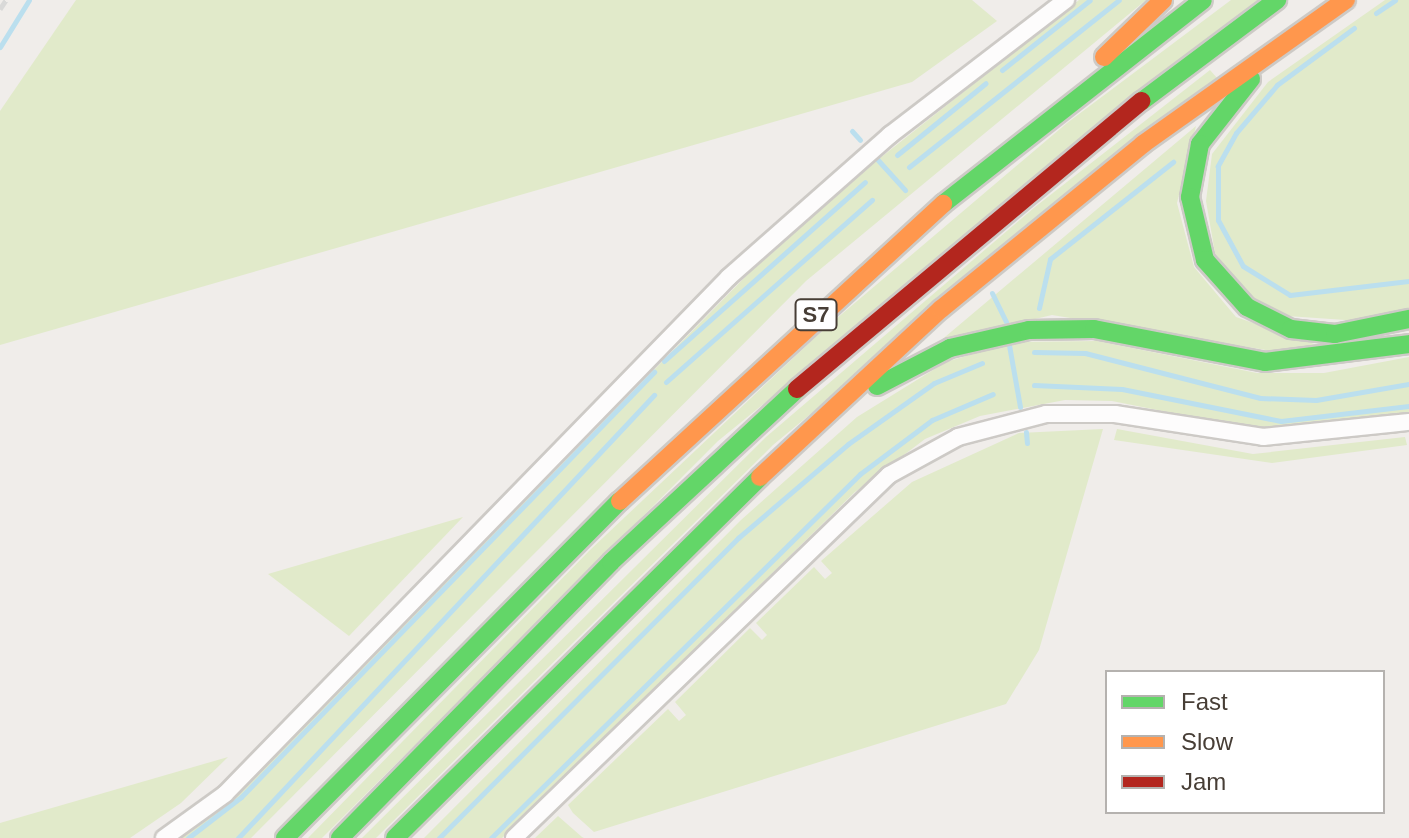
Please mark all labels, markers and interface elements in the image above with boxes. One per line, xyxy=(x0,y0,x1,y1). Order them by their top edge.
road number: S7 xyxy=(794,297,838,333)
legend xyxy=(1105,670,1385,814)
text: Fast xyxy=(1181,688,1228,715)
text: Slow xyxy=(1181,728,1233,755)
text: Jam xyxy=(1181,768,1226,795)

